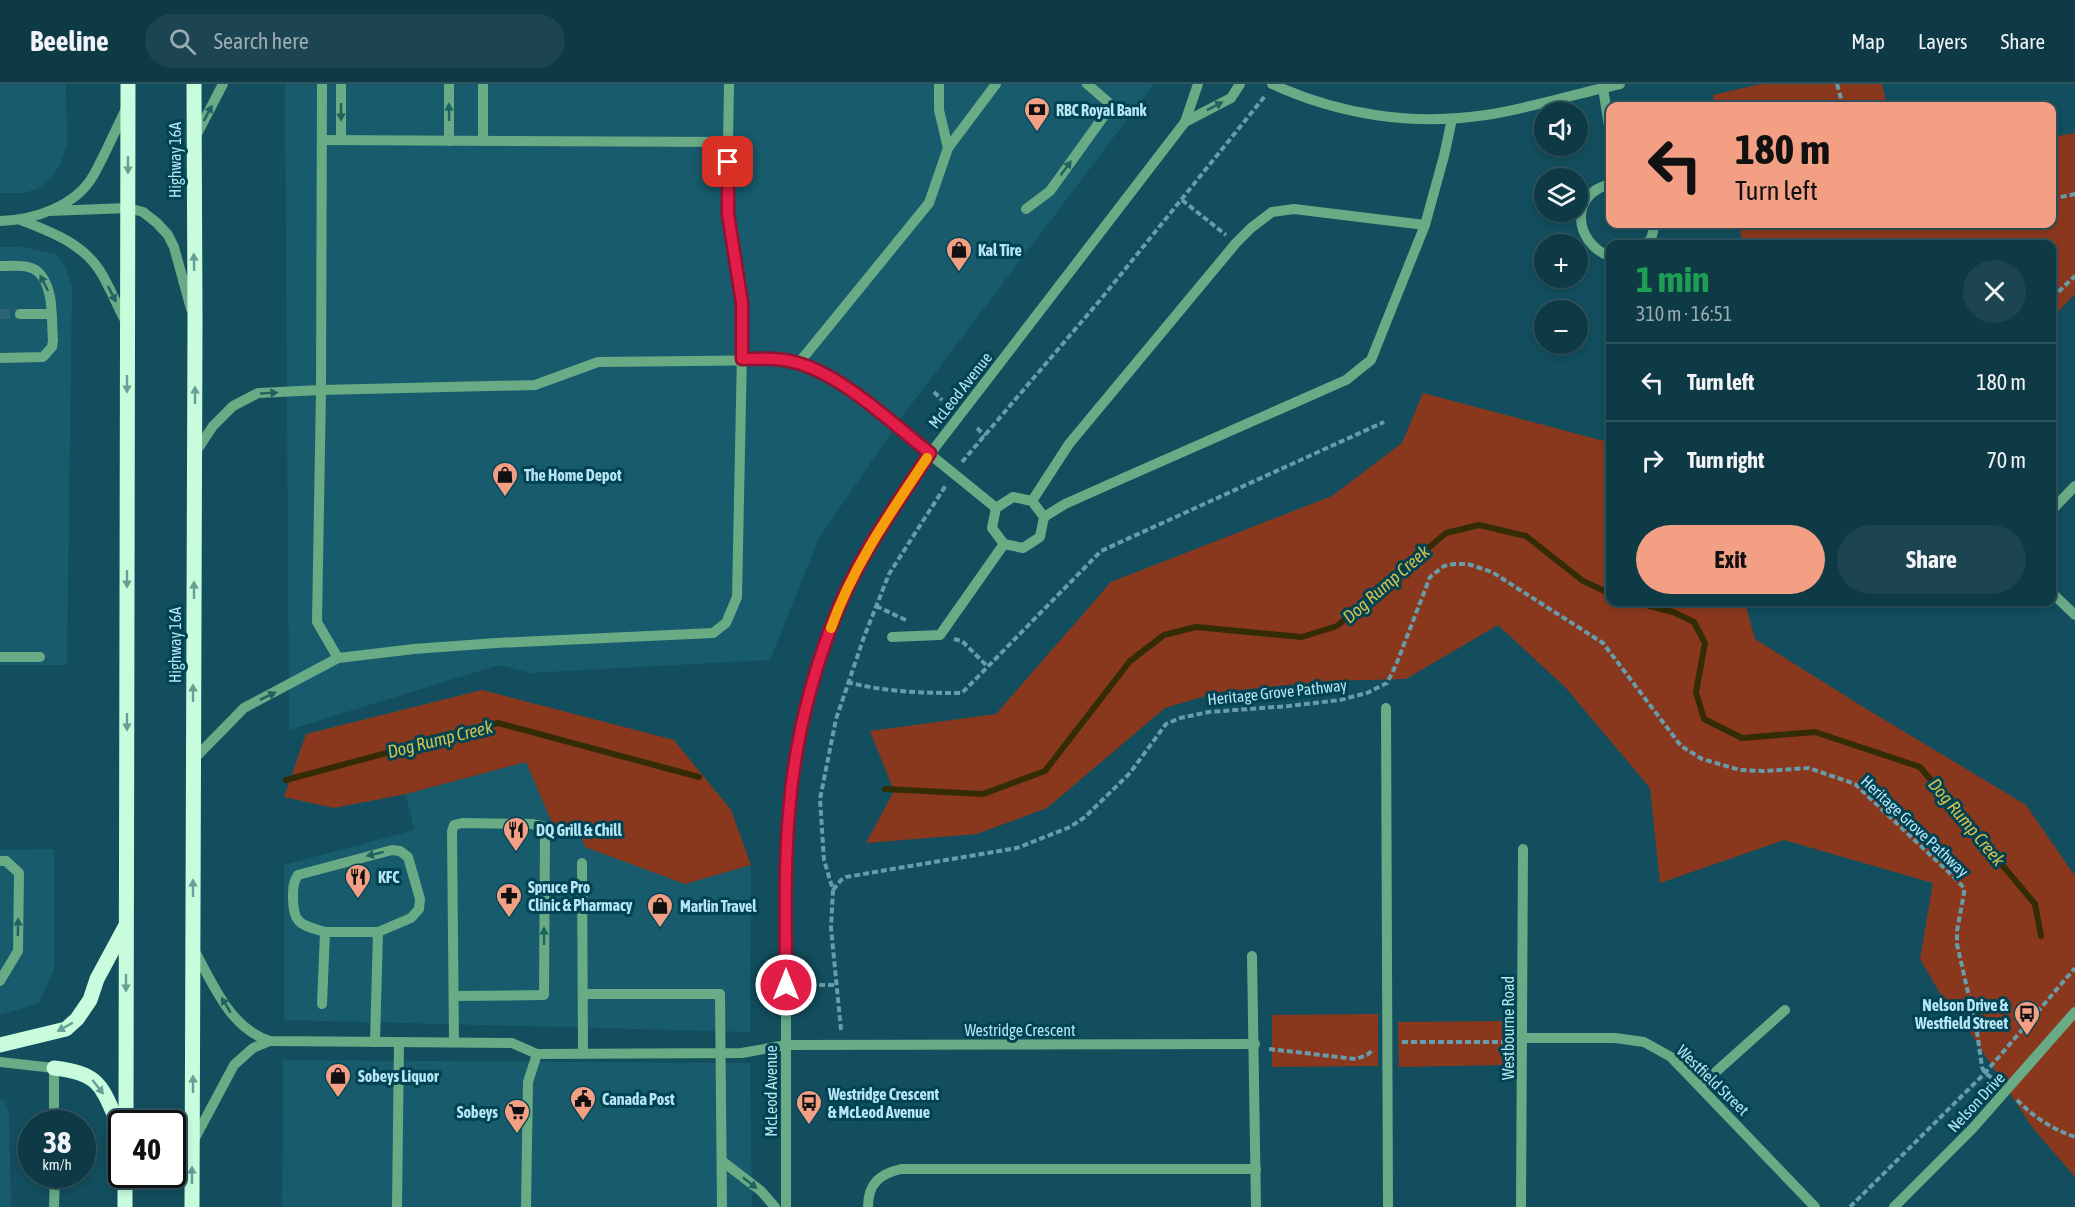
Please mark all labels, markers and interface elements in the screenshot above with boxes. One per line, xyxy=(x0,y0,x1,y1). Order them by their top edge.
search box xyxy=(145,14,565,68)
text: Beeline xyxy=(30,25,109,57)
icon: search xyxy=(166,25,199,58)
text: Search here xyxy=(214,28,309,54)
text: Map xyxy=(1851,29,1885,53)
text: Layers xyxy=(1918,29,1968,53)
text: Share xyxy=(2001,29,2045,53)
bank icon: RBC Royal Bank xyxy=(1022,95,1052,133)
place label: RBC Royal Bank xyxy=(1056,101,1147,119)
one-way arrow xyxy=(1207,101,1224,111)
one-way arrow xyxy=(336,102,346,121)
map controls xyxy=(1534,102,1588,354)
button: sound xyxy=(1534,102,1588,156)
one-way arrow xyxy=(444,103,454,122)
one-way arrow xyxy=(203,104,213,121)
street label: Highway 16A xyxy=(166,122,185,198)
text: 180 m xyxy=(1735,125,1830,173)
icon: left xyxy=(1636,126,1714,204)
pin xyxy=(702,136,753,187)
icon: arrive xyxy=(711,145,744,178)
one-way arrow xyxy=(123,155,133,174)
one-way arrow xyxy=(1060,161,1072,177)
button: layers xyxy=(1534,168,1588,222)
text: Turn left xyxy=(1735,175,1818,206)
button: + xyxy=(1534,234,1588,288)
shop icon: Kal Tire xyxy=(944,235,974,273)
place label: Kal Tire xyxy=(978,241,1022,259)
one-way arrow xyxy=(189,253,199,272)
text: 1 min xyxy=(1636,258,1710,300)
button: close xyxy=(1963,260,2026,323)
one-way arrow xyxy=(40,275,49,292)
one-way arrow xyxy=(107,286,117,303)
button: − xyxy=(1534,300,1588,354)
text: 310 m · 16:51 xyxy=(1636,302,1732,325)
street label: McLeod Avenue xyxy=(925,348,995,432)
icon: left xyxy=(1636,366,1669,399)
text: Turn left xyxy=(1687,369,1754,395)
text: 180 m xyxy=(1976,369,2026,395)
one-way arrow xyxy=(122,374,132,393)
one-way arrow xyxy=(190,385,199,404)
one-way arrow xyxy=(260,388,279,397)
icon: right xyxy=(1636,444,1669,477)
text: Turn right xyxy=(1687,447,1764,473)
text: 70 m xyxy=(1986,447,2026,473)
shop icon: The Home Depot xyxy=(490,460,520,498)
place label: The Home Depot xyxy=(524,466,622,484)
button: Exit xyxy=(1636,525,1825,594)
button: Share xyxy=(1837,525,2026,594)
water label: Dog Rump Creek xyxy=(1338,540,1434,627)
one-way arrow xyxy=(122,569,132,588)
one-way arrow xyxy=(189,580,199,599)
street label: Highway 16A xyxy=(166,607,185,683)
street label: Heritage Grove Pathway xyxy=(1206,676,1348,709)
one-way arrow xyxy=(188,684,198,703)
one-way arrow xyxy=(260,691,277,700)
one-way arrow xyxy=(122,713,131,732)
water label: Dog Rump Creek xyxy=(385,715,496,762)
street label: Heritage Grove Pathway xyxy=(1857,772,1973,881)
water label: Dog Rump Creek xyxy=(1924,774,2010,871)
restaurant icon: DQ Grill & Chill xyxy=(501,815,531,853)
place label: DQ Grill & Chill xyxy=(536,821,622,839)
one-way arrow xyxy=(365,850,384,860)
restaurant icon: KFC xyxy=(343,862,373,900)
place label: KFC xyxy=(378,868,400,886)
place label: Spruce Pro Clinic & Pharmacy xyxy=(528,878,633,914)
one-way arrow xyxy=(188,879,198,898)
pharmacy icon: Spruce Pro Clinic & Pharmacy xyxy=(494,881,524,919)
shop icon: Marlin Travel xyxy=(645,891,675,929)
place label: Marlin Travel xyxy=(680,897,757,915)
one-way arrow xyxy=(13,918,23,937)
one-way arrow xyxy=(539,927,549,946)
position arrow xyxy=(754,953,818,1017)
one-way arrow xyxy=(121,974,131,993)
street label: Westbourne Road xyxy=(1499,976,1517,1080)
place label: Nelson Drive & Westfield Street xyxy=(1914,996,2009,1032)
one-way arrow xyxy=(220,997,231,1013)
bus stop icon: Nelson Drive & Westfield Street xyxy=(2012,999,2042,1037)
street label: Westridge Crescent xyxy=(964,1021,1076,1040)
one-way arrow xyxy=(56,1022,73,1032)
street label: Westfield Street xyxy=(1673,1041,1753,1119)
street label: McLeod Avenue xyxy=(762,1045,780,1137)
shop icon: Sobeys Liquor xyxy=(323,1061,353,1099)
place label: Sobeys Liquor xyxy=(358,1067,439,1085)
street label: Nelson Drive xyxy=(1944,1068,2008,1136)
one-way arrow xyxy=(188,1075,198,1094)
one-way arrow xyxy=(92,1079,104,1095)
public building icon: Canada Post xyxy=(568,1084,598,1122)
place label: Westridge Crescent & McLeod Avenue xyxy=(827,1085,939,1121)
bus stop icon: Westridge Crescent & McLeod Avenue xyxy=(794,1088,824,1126)
place label: Canada Post xyxy=(602,1090,675,1108)
supermarket icon: Sobeys xyxy=(502,1097,532,1135)
place label: Sobeys xyxy=(457,1103,498,1121)
speed limit sign: 40 xyxy=(108,1110,186,1188)
text: 38 xyxy=(43,1125,71,1159)
text: km/h xyxy=(42,1156,72,1173)
one-way arrow xyxy=(187,1165,197,1184)
one-way arrow xyxy=(742,1176,757,1188)

